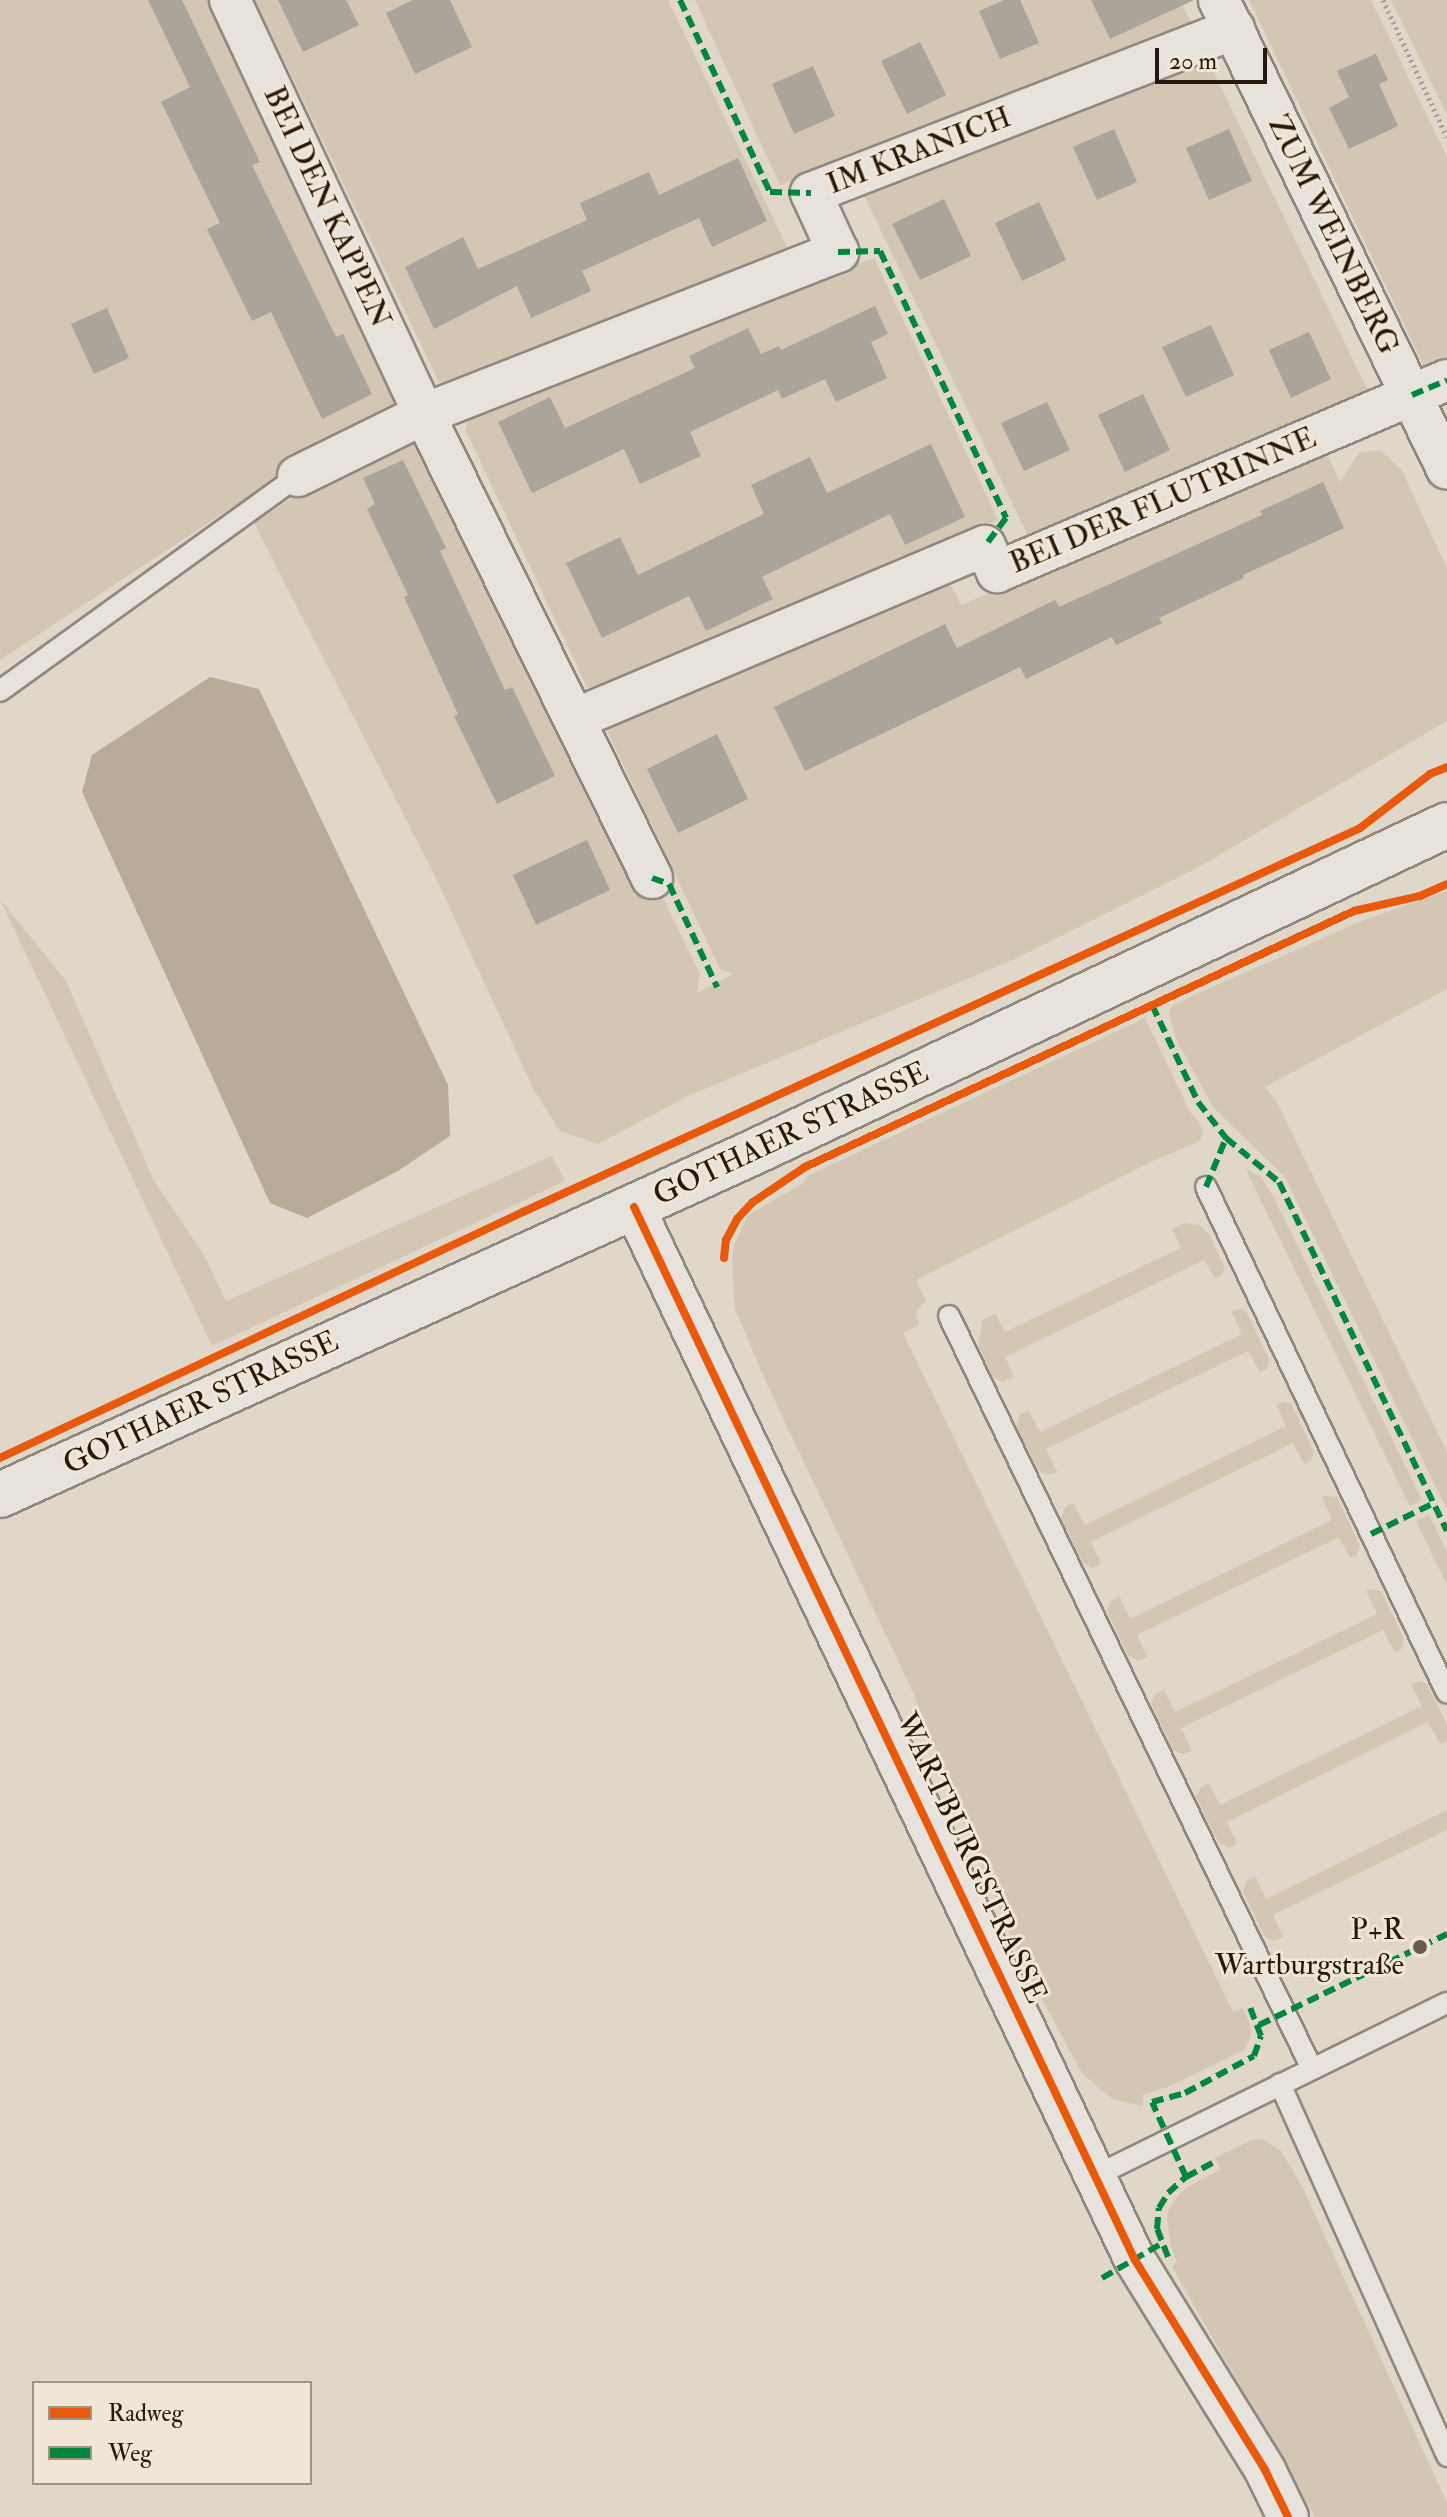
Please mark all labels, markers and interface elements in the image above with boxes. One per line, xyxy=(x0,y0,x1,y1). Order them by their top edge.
scale bar xyxy=(1159,32,1271,82)
text: 20 m xyxy=(1169,46,1217,77)
street label: BEI DEN KAPPEN xyxy=(255,81,399,333)
street label: IM KRANICH xyxy=(822,99,1016,203)
street label: ZUM WEINBERG xyxy=(1260,110,1406,360)
street label: BEI DER FLUTRINNE xyxy=(1004,420,1322,582)
street label: GOTHAER STRASSE xyxy=(648,1054,934,1214)
street label: GOTHAER STRASSE xyxy=(58,1323,344,1483)
street label: WARTBURGSTRASSE xyxy=(888,1707,1054,2009)
place label: P+R Wartburgstraße xyxy=(1215,1912,1404,1982)
marker: P+R Wartburgstraße xyxy=(1411,1938,1429,1956)
legend xyxy=(32,2381,312,2485)
text: Radweg xyxy=(108,2398,183,2429)
text: Weg xyxy=(108,2438,152,2469)

